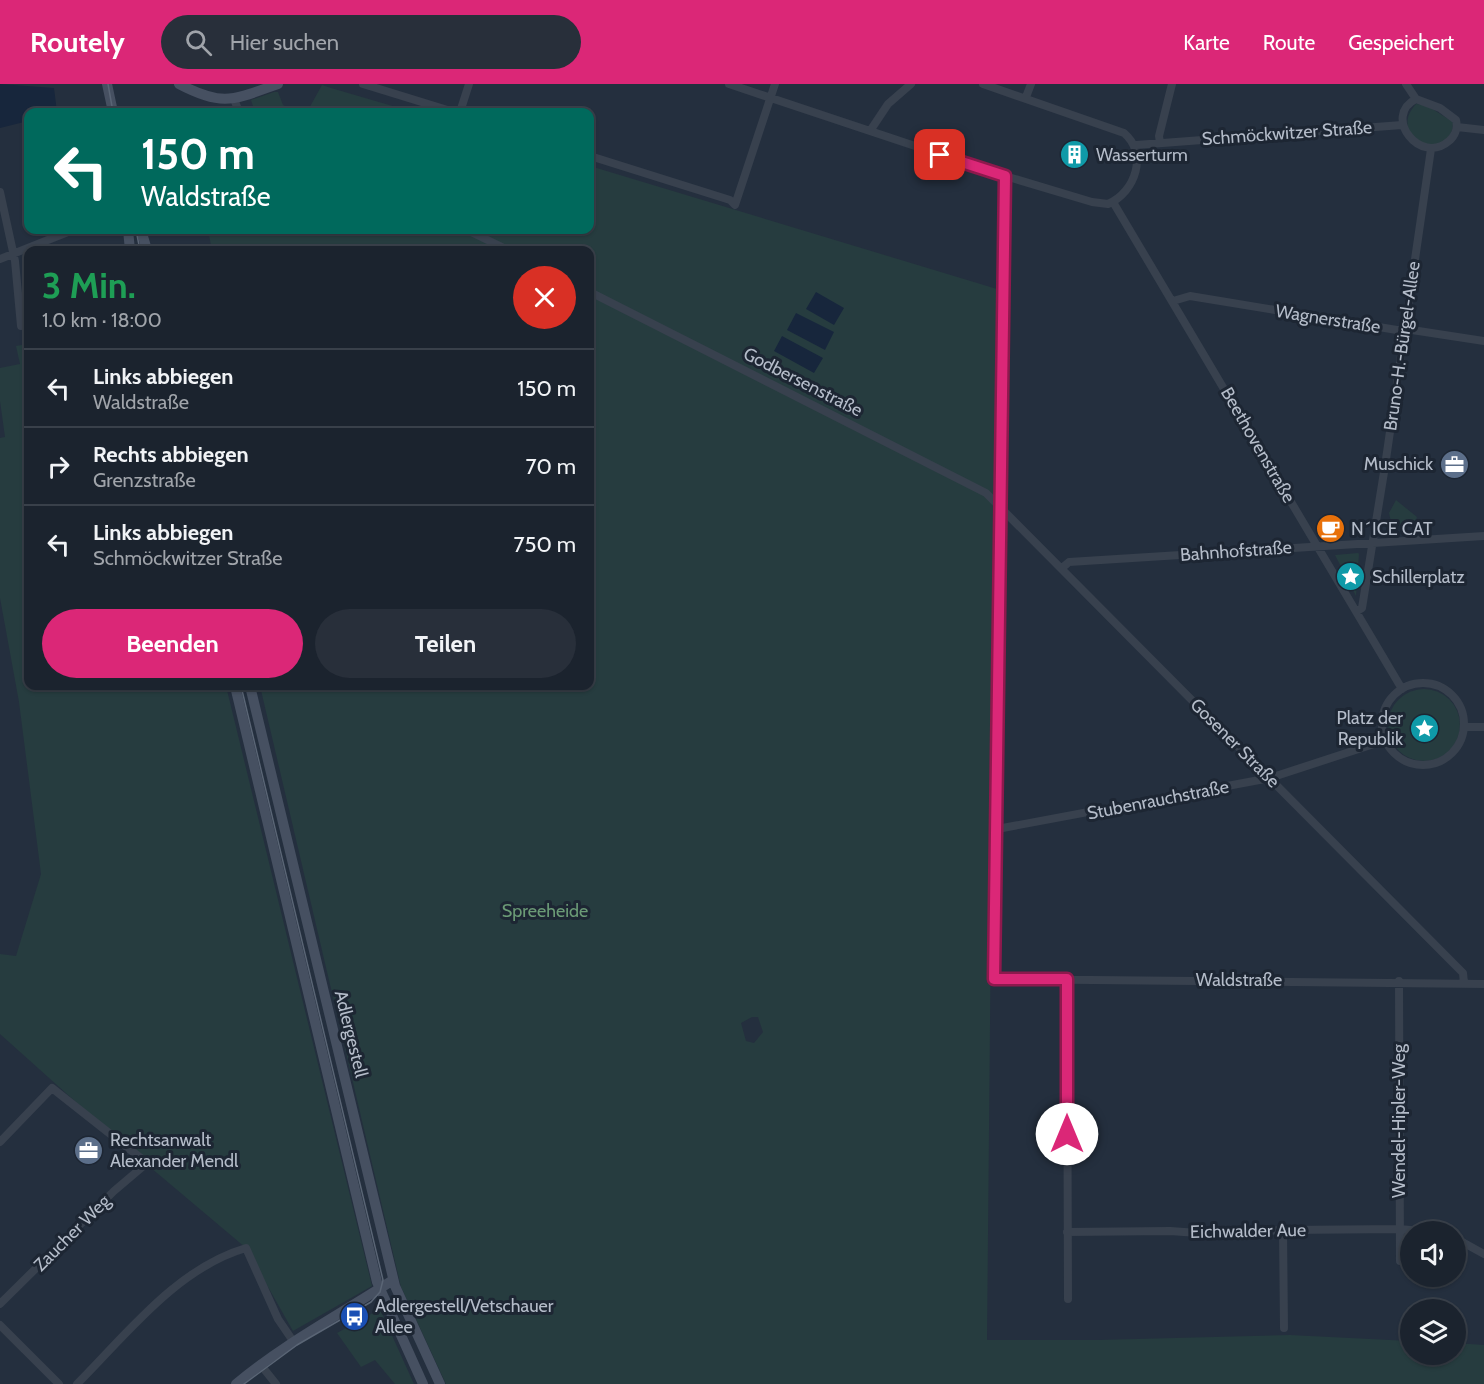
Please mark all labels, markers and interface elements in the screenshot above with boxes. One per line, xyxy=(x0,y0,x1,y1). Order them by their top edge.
search box xyxy=(161,15,581,69)
text: Routely xyxy=(30,25,125,59)
icon: search xyxy=(182,26,215,59)
text: Hier suchen xyxy=(230,29,339,56)
text: Karte xyxy=(1183,30,1230,55)
text: Route xyxy=(1263,30,1315,55)
text: Gespeichert xyxy=(1348,30,1454,55)
street label: Schmöckwitzer Straße xyxy=(1201,116,1373,150)
text: 150 m xyxy=(141,128,255,180)
pin xyxy=(914,129,965,180)
icon: left xyxy=(42,132,120,210)
icon: arrive xyxy=(923,138,956,171)
building icon: Wasserturm xyxy=(1059,139,1091,171)
place label: Wasserturm xyxy=(1096,144,1188,166)
text: Waldstraße xyxy=(141,180,271,213)
street label: Bruno-H.-Bürgel-Allee xyxy=(1379,260,1425,432)
text: 3 Min. xyxy=(42,263,136,307)
button: close xyxy=(513,266,576,329)
street label: Wagnerstraße xyxy=(1274,300,1382,338)
text: 1.0 km · 18:00 xyxy=(42,308,162,332)
street label: Godbersenstraße xyxy=(740,343,866,421)
text: Links abbiegen xyxy=(93,363,233,390)
icon: left xyxy=(42,372,75,405)
text: 150 m xyxy=(517,375,576,402)
street label: Beethovenstraße xyxy=(1216,383,1300,507)
text: Waldstraße xyxy=(93,390,189,414)
text: Rechts abbiegen xyxy=(93,441,249,468)
office icon: Muschick xyxy=(1438,448,1470,480)
icon: right xyxy=(42,450,75,483)
text: 70 m xyxy=(526,453,576,480)
place label: Muschick xyxy=(1364,453,1434,475)
text: Grenzstraße xyxy=(93,468,196,492)
cafe icon: N´ICE CAT xyxy=(1314,513,1346,545)
place label: N´ICE CAT xyxy=(1351,518,1433,540)
text: Links abbiegen xyxy=(93,519,233,546)
icon: left xyxy=(42,528,75,561)
text: 750 m xyxy=(513,531,576,558)
street label: Bahnhofstraße xyxy=(1179,536,1293,566)
text: Schmöckwitzer Straße xyxy=(93,546,283,570)
place icon: Schillerplatz xyxy=(1335,561,1367,593)
place label: Schillerplatz xyxy=(1372,566,1465,588)
button: Beenden xyxy=(42,609,303,678)
button: Teilen xyxy=(315,609,576,678)
street label: Gosener Straße xyxy=(1186,694,1284,792)
place label: Platz der Republik xyxy=(1337,707,1404,750)
place icon: Platz der Republik xyxy=(1408,712,1440,744)
street label: Stubenrauchstraße xyxy=(1085,775,1231,825)
park label: Spreeheide xyxy=(502,900,588,922)
street label: Waldstraße xyxy=(1196,969,1282,991)
street label: Adlergestell xyxy=(330,988,373,1081)
street label: Wendel-Hipler-Weg xyxy=(1388,1043,1410,1198)
position arrow xyxy=(1035,1102,1099,1166)
place label: Rechtsanwalt Alexander Mendl xyxy=(110,1129,239,1172)
office icon: Rechtsanwalt Alexander Mendl xyxy=(73,1134,105,1166)
street label: Zaucher Weg xyxy=(29,1189,116,1276)
street label: Eichwalder Aue xyxy=(1190,1219,1306,1243)
map controls xyxy=(1400,1221,1466,1365)
button: sound xyxy=(1400,1221,1466,1287)
place label: Adlergestell/Vetschauer Allee xyxy=(375,1295,554,1338)
button: layers xyxy=(1400,1299,1466,1365)
bus stop icon: Adlergestell/Vetschauer Allee xyxy=(338,1300,370,1332)

